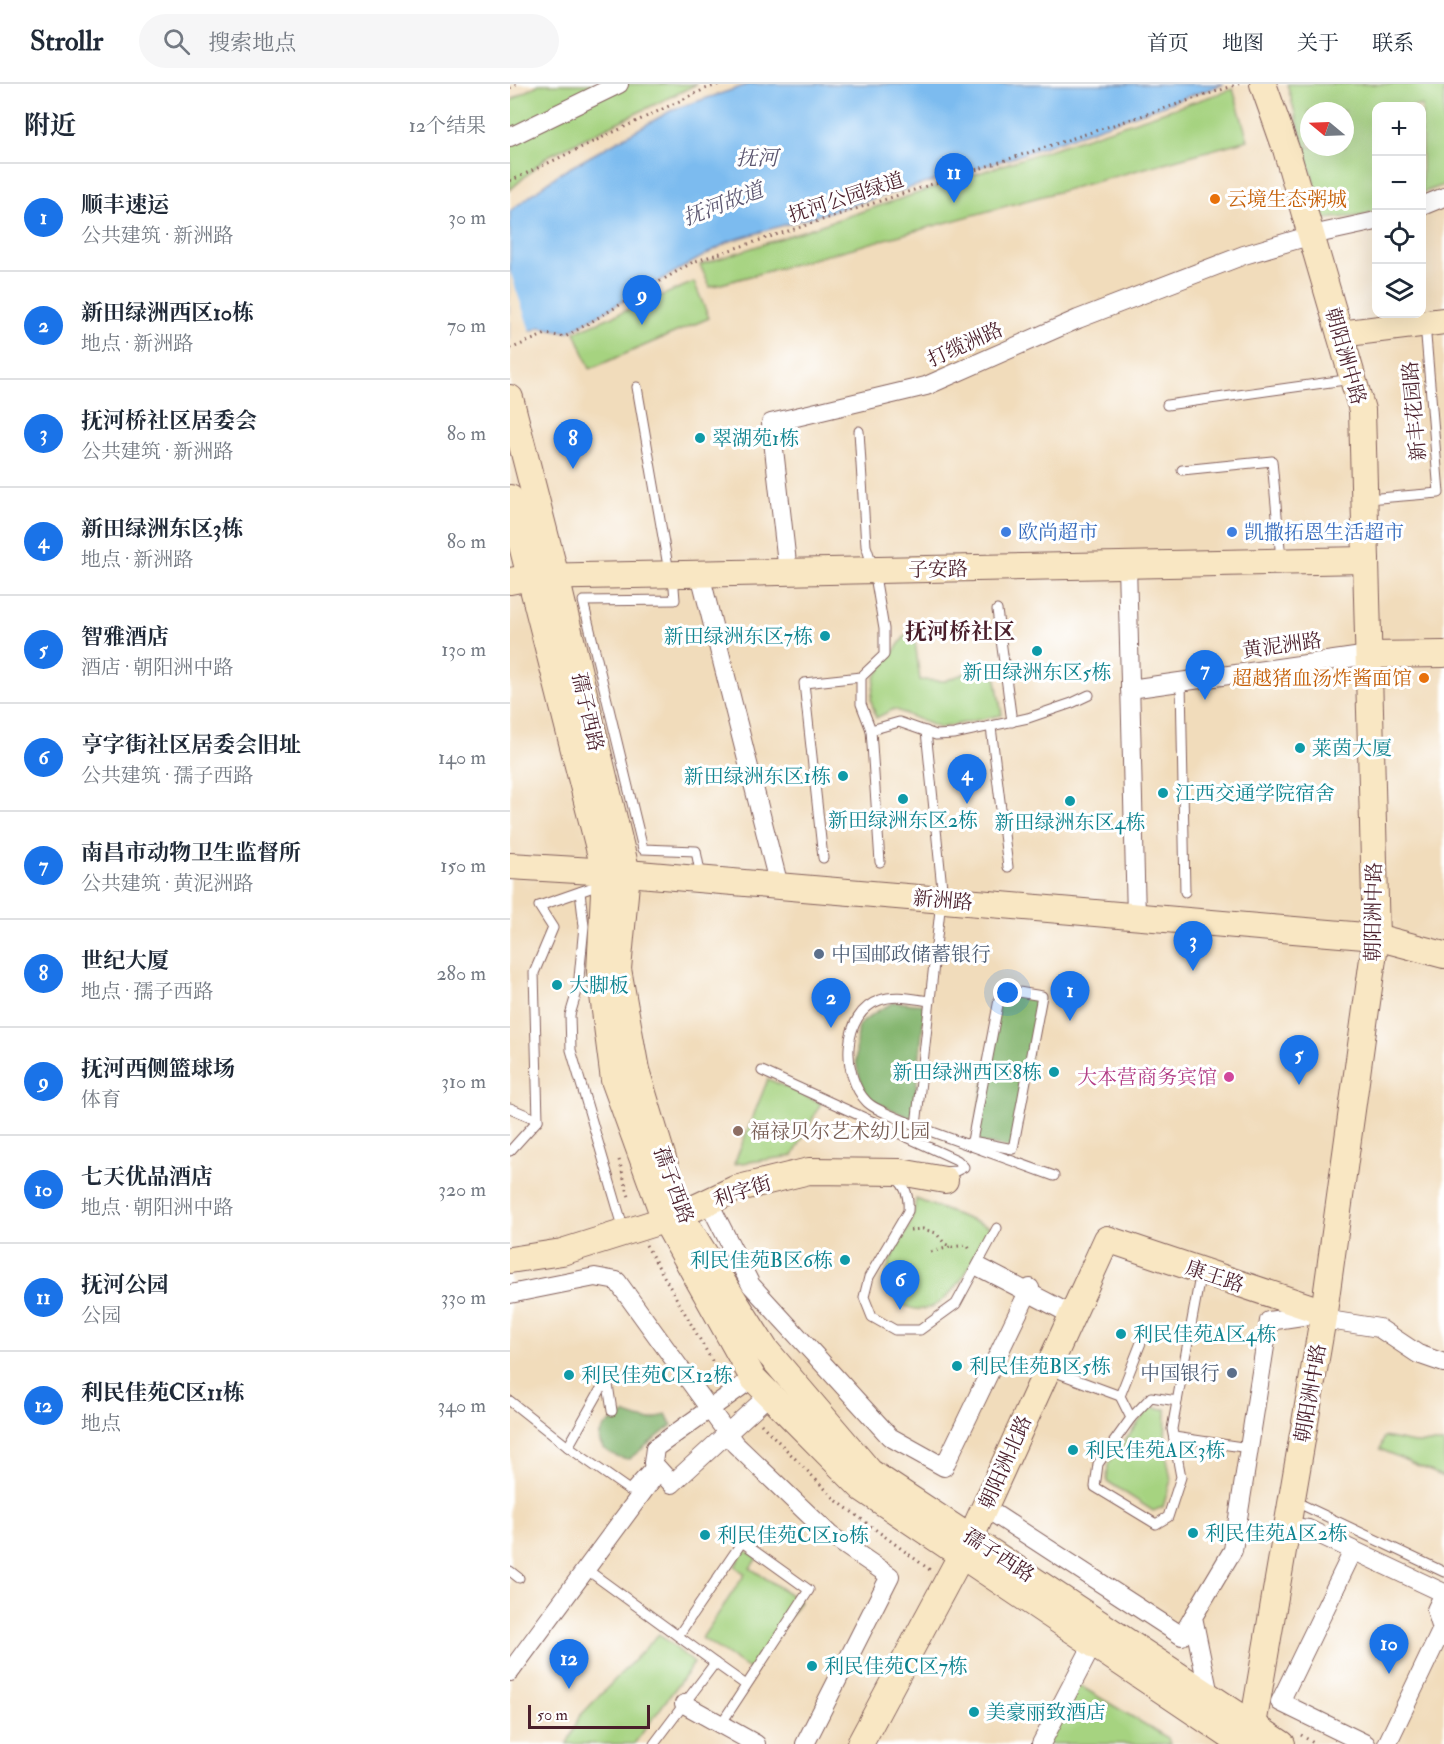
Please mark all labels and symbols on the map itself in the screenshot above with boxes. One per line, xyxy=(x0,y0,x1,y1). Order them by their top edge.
north arrow xyxy=(1300,102,1354,156)
water label: 抚河 xyxy=(736,145,782,172)
pin: 11 xyxy=(934,154,974,203)
street label: 抚河公园绿道 xyxy=(785,167,907,228)
water label: 抚河故道 xyxy=(679,176,770,232)
place label: 云境生态粥城 xyxy=(1227,187,1347,212)
marker: 云境生态粥城 xyxy=(1208,192,1222,206)
pin: 9 xyxy=(622,276,662,325)
street label: 朝阳洲中路 xyxy=(1320,305,1371,408)
street label: 打缆洲路 xyxy=(924,317,1007,372)
street label: 新丰花园路 xyxy=(1398,360,1431,462)
pin: 8 xyxy=(554,420,592,469)
place label: 翠湖苑1栋 xyxy=(712,426,799,451)
marker: 翠湖苑1栋 xyxy=(693,431,707,445)
place label: 欧尚超市 xyxy=(1018,520,1098,545)
place label: 凯撒拓恩生活超市 xyxy=(1244,520,1404,545)
marker: 欧尚超市 xyxy=(999,525,1013,539)
marker: 凯撒拓恩生活超市 xyxy=(1225,525,1239,539)
street label: 子安路 xyxy=(908,556,968,583)
district label: 抚河桥社区 xyxy=(905,618,1015,646)
place label: 新田绿洲东区7栋 xyxy=(664,624,813,649)
street label: 黄泥洲路 xyxy=(1241,628,1323,663)
marker: 新田绿洲东区7栋 xyxy=(818,629,832,643)
marker: 新田绿洲东区5栋 xyxy=(1030,644,1044,658)
pin: 7 xyxy=(1186,650,1224,700)
place label: 新田绿洲东区5栋 xyxy=(963,660,1111,685)
place label: 超越猪血汤炸酱面馆 xyxy=(1232,666,1412,691)
street label: 孺子西路 xyxy=(566,670,609,754)
marker: 超越猪血汤炸酱面馆 xyxy=(1417,671,1431,685)
place label: 莱茵大厦 xyxy=(1312,736,1392,761)
marker: 莱茵大厦 xyxy=(1293,741,1307,755)
pin: 4 xyxy=(948,754,986,804)
place label: 新田绿洲东区1栋 xyxy=(684,764,831,789)
marker: 新田绿洲东区1栋 xyxy=(836,769,850,783)
place label: 江西交通学院宿舍 xyxy=(1175,781,1335,806)
marker: 江西交通学院宿舍 xyxy=(1156,786,1170,800)
marker: 新田绿洲东区2栋 xyxy=(896,792,910,806)
marker: 新田绿洲东区4栋 xyxy=(1063,794,1077,808)
place label: 新田绿洲东区2栋 xyxy=(828,808,978,833)
place label: 新田绿洲东区4栋 xyxy=(995,810,1145,835)
street label: 朝阳洲中路 xyxy=(1360,862,1387,962)
street label: 新洲路 xyxy=(912,885,974,916)
pin: 3 xyxy=(1174,922,1212,971)
place label: 中国邮政储蓄银行 xyxy=(831,942,991,967)
marker: 中国邮政储蓄银行 xyxy=(812,947,826,961)
pin: 1 xyxy=(1050,972,1090,1021)
place label: 大脚板 xyxy=(569,973,629,998)
marker: 大脚板 xyxy=(550,978,564,992)
pin: 2 xyxy=(812,978,850,1028)
your location xyxy=(993,978,1022,1007)
pin: 5 xyxy=(1280,1036,1318,1085)
place label: 新田绿洲西区8栋 xyxy=(893,1060,1042,1085)
marker: 新田绿洲西区8栋 xyxy=(1047,1065,1061,1079)
place label: 大本营商务宾馆 xyxy=(1077,1065,1217,1090)
marker: 大本营商务宾馆 xyxy=(1222,1070,1236,1084)
place label: 福禄贝尔艺术幼儿园 xyxy=(750,1119,930,1144)
marker: 福禄贝尔艺术幼儿园 xyxy=(731,1124,745,1138)
street label: 孺子西路 xyxy=(648,1143,699,1227)
street label: 利字街 xyxy=(710,1170,775,1213)
place label: 利民佳苑B区6栋 xyxy=(690,1248,833,1273)
marker: 利民佳苑B区6栋 xyxy=(838,1253,852,1267)
street label: 康王路 xyxy=(1182,1255,1247,1298)
pin: 6 xyxy=(880,1260,920,1310)
place label: 利民佳苑A区4栋 xyxy=(1133,1322,1277,1347)
marker: 利民佳苑A区4栋 xyxy=(1114,1327,1128,1341)
street label: 朝阳洲中路 xyxy=(1289,1342,1331,1444)
place label: 利民佳苑B区5栋 xyxy=(969,1354,1111,1379)
marker: 利民佳苑B区5栋 xyxy=(950,1359,964,1373)
place label: 中国银行 xyxy=(1140,1361,1220,1386)
place label: 利民佳苑C区12栋 xyxy=(581,1363,733,1388)
marker: 中国银行 xyxy=(1225,1366,1239,1380)
marker: 利民佳苑C区12栋 xyxy=(562,1368,576,1382)
street label: 朝阳洲北路 xyxy=(974,1411,1037,1513)
place label: 利民佳苑A区3栋 xyxy=(1085,1438,1225,1463)
marker: 利民佳苑A区3栋 xyxy=(1066,1443,1080,1457)
place label: 利民佳苑A区2栋 xyxy=(1205,1521,1348,1546)
place label: 利民佳苑C区10栋 xyxy=(717,1523,869,1548)
street label: 孺子西路 xyxy=(958,1523,1039,1588)
marker: 利民佳苑A区2栋 xyxy=(1186,1526,1200,1540)
marker: 利民佳苑C区10栋 xyxy=(698,1528,712,1542)
pin: 10 xyxy=(1370,1624,1408,1674)
pin: 12 xyxy=(550,1640,588,1689)
place label: 利民佳苑C区7栋 xyxy=(824,1654,968,1679)
marker: 利民佳苑C区7栋 xyxy=(805,1659,819,1673)
place label: 美豪丽致酒店 xyxy=(986,1700,1106,1725)
scale bar xyxy=(528,1702,650,1730)
marker: 美豪丽致酒店 xyxy=(967,1705,981,1719)

